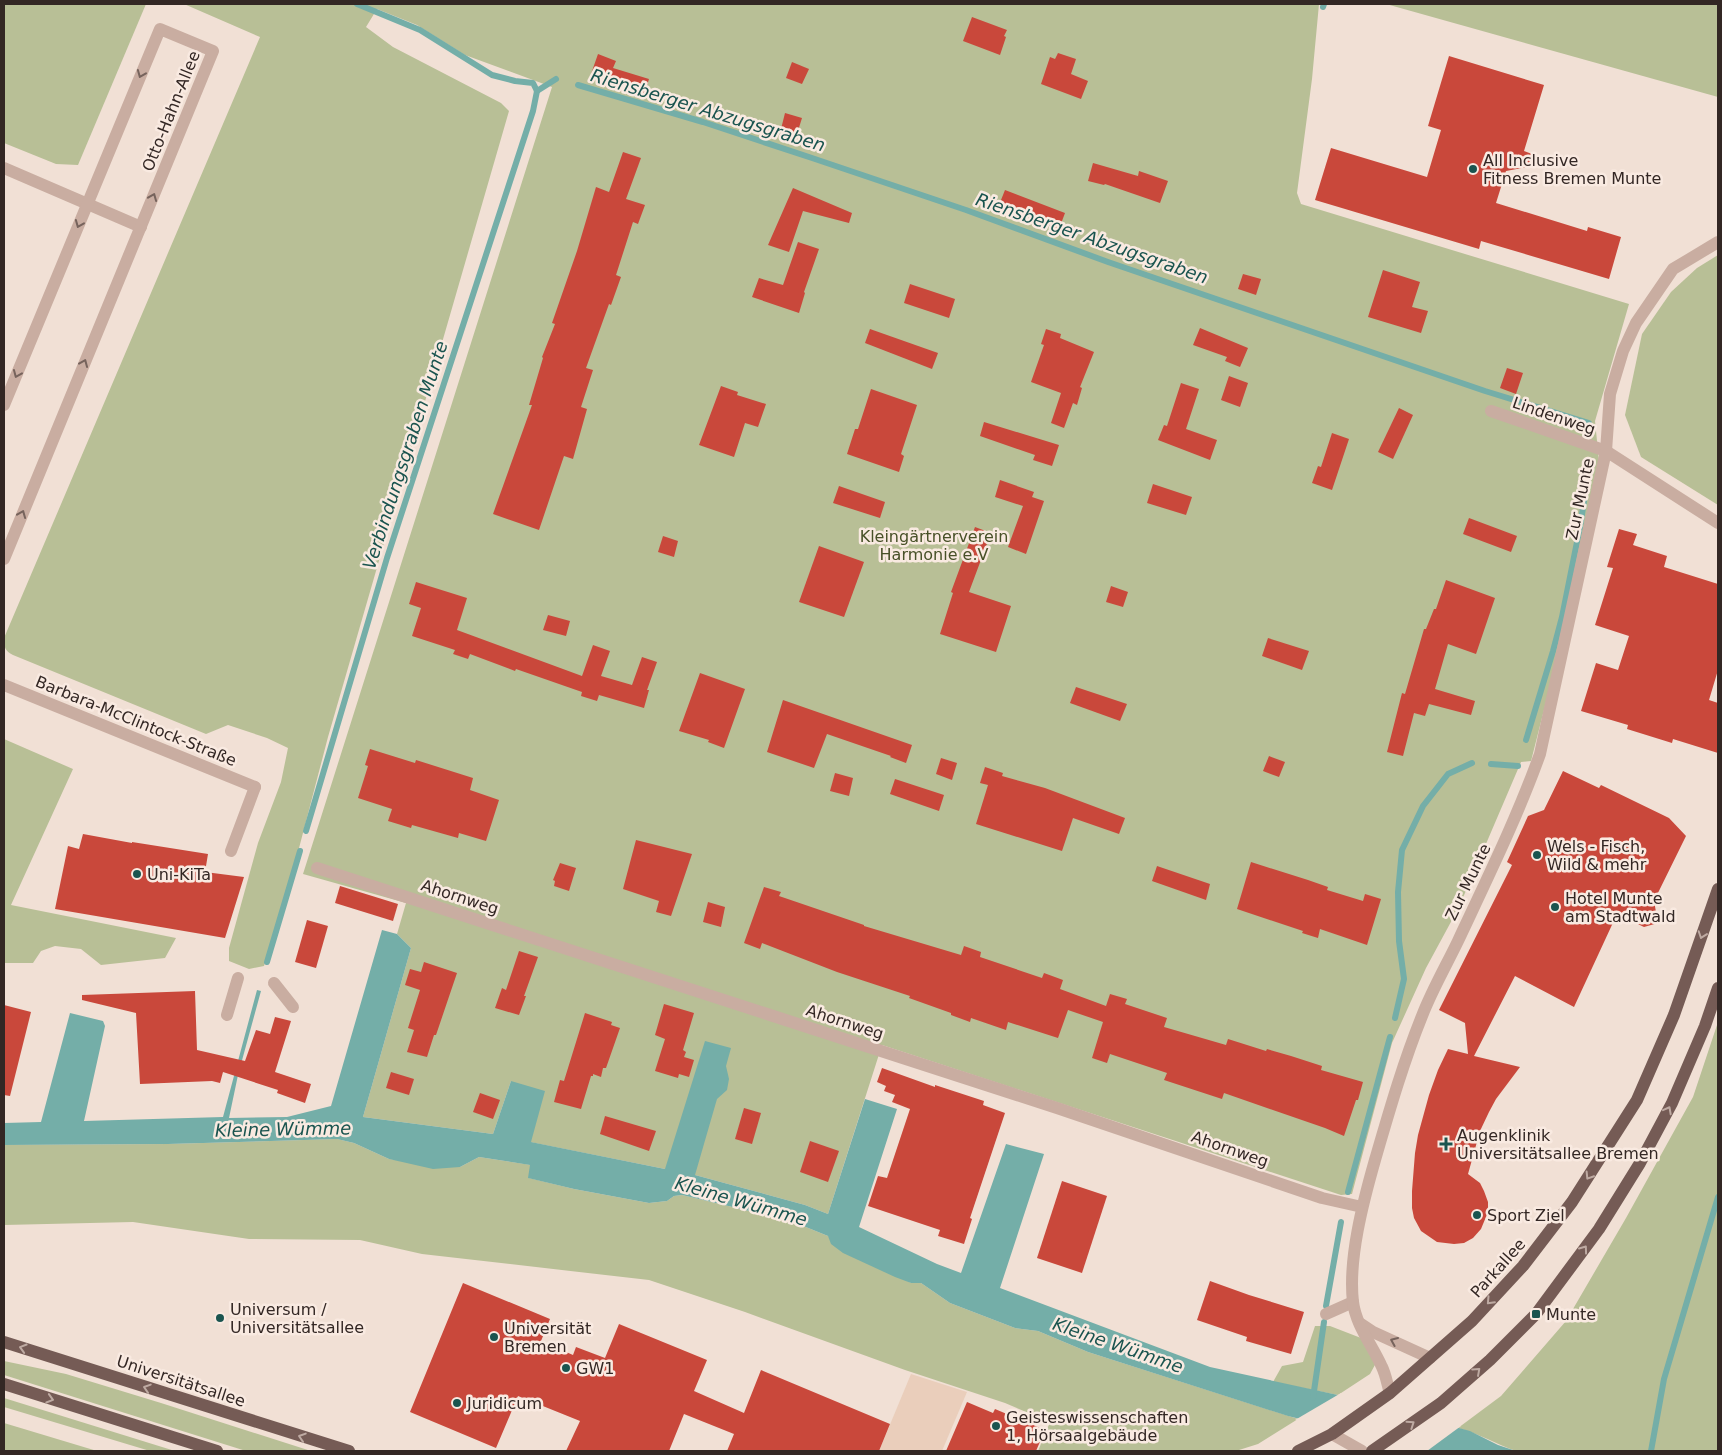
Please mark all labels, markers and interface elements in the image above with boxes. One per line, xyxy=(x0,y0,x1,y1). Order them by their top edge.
street label: Otto-Hahn-Allee xyxy=(138,48,204,174)
water label: Riensberger Abzugsgraben xyxy=(588,64,828,156)
one-way arrow xyxy=(137,69,147,78)
place label: All Inclusive Fitness Bremen Munte xyxy=(1483,151,1661,188)
marker: All Inclusive Fitness Bremen Munte xyxy=(1467,163,1479,175)
water label: Riensberger Abzugsgraben xyxy=(973,188,1211,288)
one-way arrow xyxy=(147,193,157,202)
one-way arrow xyxy=(75,220,85,228)
water label: Verbindungsgraben Munte xyxy=(358,338,452,572)
one-way arrow xyxy=(78,359,88,368)
one-way arrow xyxy=(12,370,22,378)
street label: Lindenweg xyxy=(1510,393,1598,439)
street label: Zur Munte xyxy=(1562,456,1598,542)
one-way arrow xyxy=(16,510,26,518)
park label: Kleingärtnerverein Harmonie e.V xyxy=(860,527,1008,564)
street label: Barbara-McClintock-Straße xyxy=(33,672,239,770)
place label: Wels - Fisch, Wild & mehr xyxy=(1547,837,1647,874)
street label: Zur Munte xyxy=(1441,841,1495,923)
marker: Wels - Fisch, Wild & mehr xyxy=(1531,849,1543,861)
place label: Uni-KiTa xyxy=(147,865,211,884)
marker: Uni-KiTa xyxy=(131,868,143,880)
street label: Ahornweg xyxy=(419,876,501,918)
place label: Hotel Munte am Stadtwald xyxy=(1565,889,1676,926)
marker: Hotel Munte am Stadtwald xyxy=(1549,901,1561,913)
one-way arrow xyxy=(1698,930,1708,939)
street label: Ahornweg xyxy=(804,1001,886,1043)
one-way arrow xyxy=(1662,1107,1672,1116)
water label: Kleine Wümme xyxy=(215,1117,351,1141)
place label: Augenklinik Universitätsallee Bremen xyxy=(1457,1126,1659,1163)
street label: Ahornweg xyxy=(1189,1127,1271,1171)
marker: Augenklinik Universitätsallee Bremen xyxy=(1439,1137,1453,1151)
one-way arrow xyxy=(1586,1170,1595,1180)
water label: Kleine Wümme xyxy=(673,1172,809,1230)
place label: Sport Ziel xyxy=(1487,1206,1565,1225)
marker: Sport Ziel xyxy=(1471,1209,1483,1221)
street label: Parkallee xyxy=(1467,1235,1529,1301)
one-way arrow xyxy=(1578,1245,1587,1255)
one-way arrow xyxy=(1487,1296,1496,1305)
place label: Universum / Universitätsallee xyxy=(230,1300,364,1337)
place label: Munte xyxy=(1546,1305,1596,1324)
marker: Munte xyxy=(1530,1308,1542,1320)
marker: Universum / Universitätsallee xyxy=(214,1312,226,1324)
water label: Kleine Wümme xyxy=(1050,1313,1186,1377)
place label: Universität Bremen xyxy=(504,1319,591,1356)
marker: Universität Bremen xyxy=(488,1331,500,1343)
one-way arrow xyxy=(1390,1337,1399,1348)
one-way arrow xyxy=(20,1344,28,1354)
street label: Universitätsallee xyxy=(114,1351,248,1411)
place label: GW1 xyxy=(576,1359,614,1378)
marker: GW1 xyxy=(560,1362,572,1374)
one-way arrow xyxy=(1472,1368,1481,1377)
one-way arrow xyxy=(144,1383,152,1393)
one-way arrow xyxy=(46,1393,54,1403)
place label: Juridicum xyxy=(466,1394,542,1413)
marker: Juridicum xyxy=(451,1397,463,1409)
place label: Geisteswissenschaften 1, Hörsaalgebäude xyxy=(1006,1408,1188,1445)
marker: Geisteswissenschaften 1, Hörsaalgebäude xyxy=(990,1420,1002,1432)
one-way arrow xyxy=(1405,1421,1415,1430)
one-way arrow xyxy=(298,1432,307,1442)

